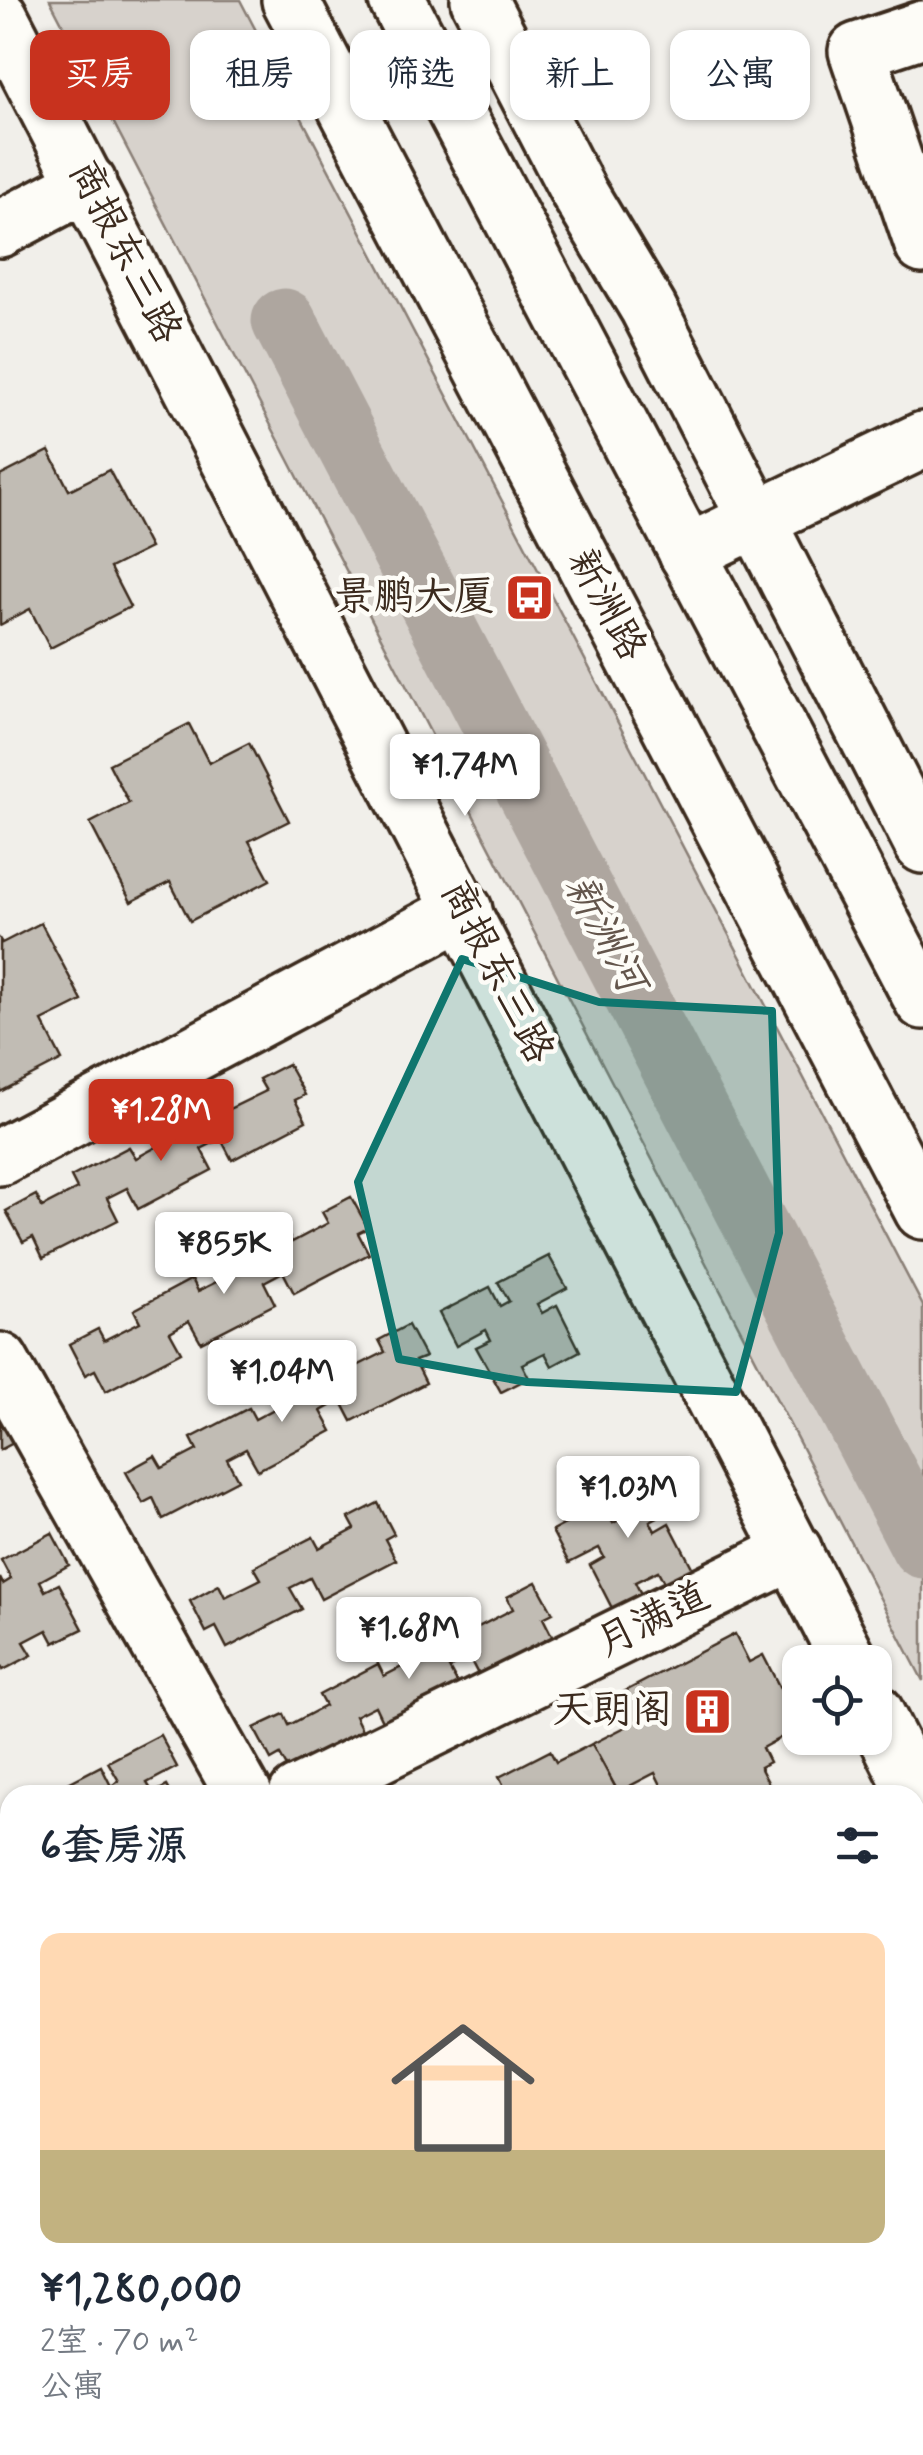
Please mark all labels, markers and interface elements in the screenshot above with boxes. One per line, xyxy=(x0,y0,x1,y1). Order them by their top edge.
chip: 买房 xyxy=(30,30,170,120)
chip: 租房 xyxy=(190,30,330,120)
chip: 筛选 xyxy=(350,30,490,120)
chip: 新上 xyxy=(510,30,650,120)
chip: 公寓 xyxy=(670,30,810,120)
street label: 商报东三路 xyxy=(55,151,193,353)
street label: 新洲路 xyxy=(555,540,657,670)
place label: 景鹏大厦 xyxy=(334,572,494,624)
bus stop icon: 景鹏大厦 xyxy=(503,572,555,624)
pin: ¥1.74M xyxy=(384,734,546,819)
text: ¥1.74M xyxy=(412,745,518,787)
water label: 新洲河 xyxy=(550,865,661,1008)
street label: 商报东三路 xyxy=(427,871,565,1073)
pin: ¥1.28M xyxy=(80,1079,242,1164)
text: ¥1.28M xyxy=(111,1090,211,1132)
pin: ¥855K xyxy=(154,1212,294,1297)
text: ¥855K xyxy=(177,1223,271,1265)
pin: ¥1.04M xyxy=(201,1340,363,1425)
text: ¥1.04M xyxy=(230,1351,334,1393)
pin: ¥1.03M xyxy=(547,1456,709,1541)
text: ¥1.03M xyxy=(579,1467,677,1509)
street label: 月满道 xyxy=(588,1570,718,1670)
pin: ¥1.68M xyxy=(328,1597,490,1682)
text: ¥1.68M xyxy=(358,1608,460,1650)
map controls xyxy=(782,1645,892,1755)
button: locate xyxy=(782,1645,892,1755)
place label: 天朗阁 xyxy=(552,1685,672,1737)
building icon: 天朗阁 xyxy=(681,1685,733,1737)
icon: filters xyxy=(830,1818,885,1873)
text: 6套房源 xyxy=(40,1820,188,1875)
icon: home xyxy=(373,1998,553,2178)
text: ¥1,280,000 xyxy=(40,2263,242,2318)
text: 2室 · 70 m² xyxy=(40,2321,198,2363)
text: 公寓 xyxy=(40,2366,104,2408)

